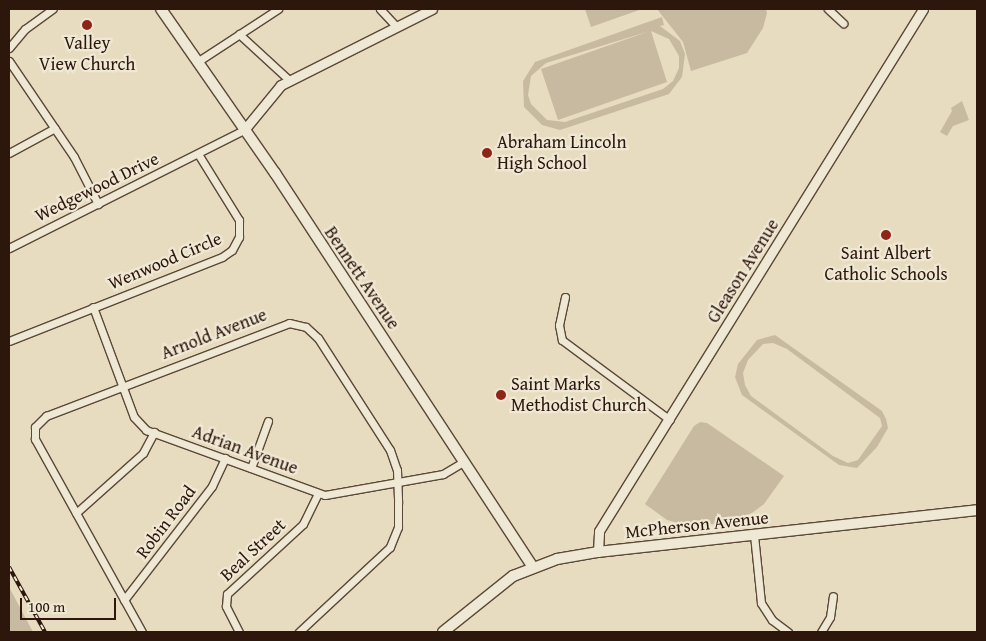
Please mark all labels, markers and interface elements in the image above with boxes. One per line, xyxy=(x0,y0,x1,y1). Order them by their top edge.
marker: Valley View Church xyxy=(81,19,93,31)
place label: Valley View Church xyxy=(39,33,135,76)
place label: Abraham Lincoln High School xyxy=(497,132,627,174)
marker: Abraham Lincoln High School xyxy=(481,147,493,159)
street label: Wedgewood Drive xyxy=(32,148,162,226)
street label: Gleason Avenue xyxy=(702,215,784,327)
street label: Bennett Avenue xyxy=(320,223,404,333)
street label: Wenwood Circle xyxy=(105,227,225,295)
marker: Saint Albert Catholic Schools xyxy=(880,229,892,241)
place label: Saint Albert Catholic Schools xyxy=(824,243,948,286)
street label: Arnold Avenue xyxy=(158,304,270,364)
place label: Saint Marks Methodist Church xyxy=(511,374,647,416)
marker: Saint Marks Methodist Church xyxy=(495,389,507,401)
street label: Adrian Avenue xyxy=(189,421,301,479)
street label: Robin Road xyxy=(132,481,200,563)
street label: McPherson Avenue xyxy=(624,507,770,543)
street label: Beal Street xyxy=(216,514,290,586)
scale bar xyxy=(22,588,119,620)
text: 100 m xyxy=(28,596,65,617)

